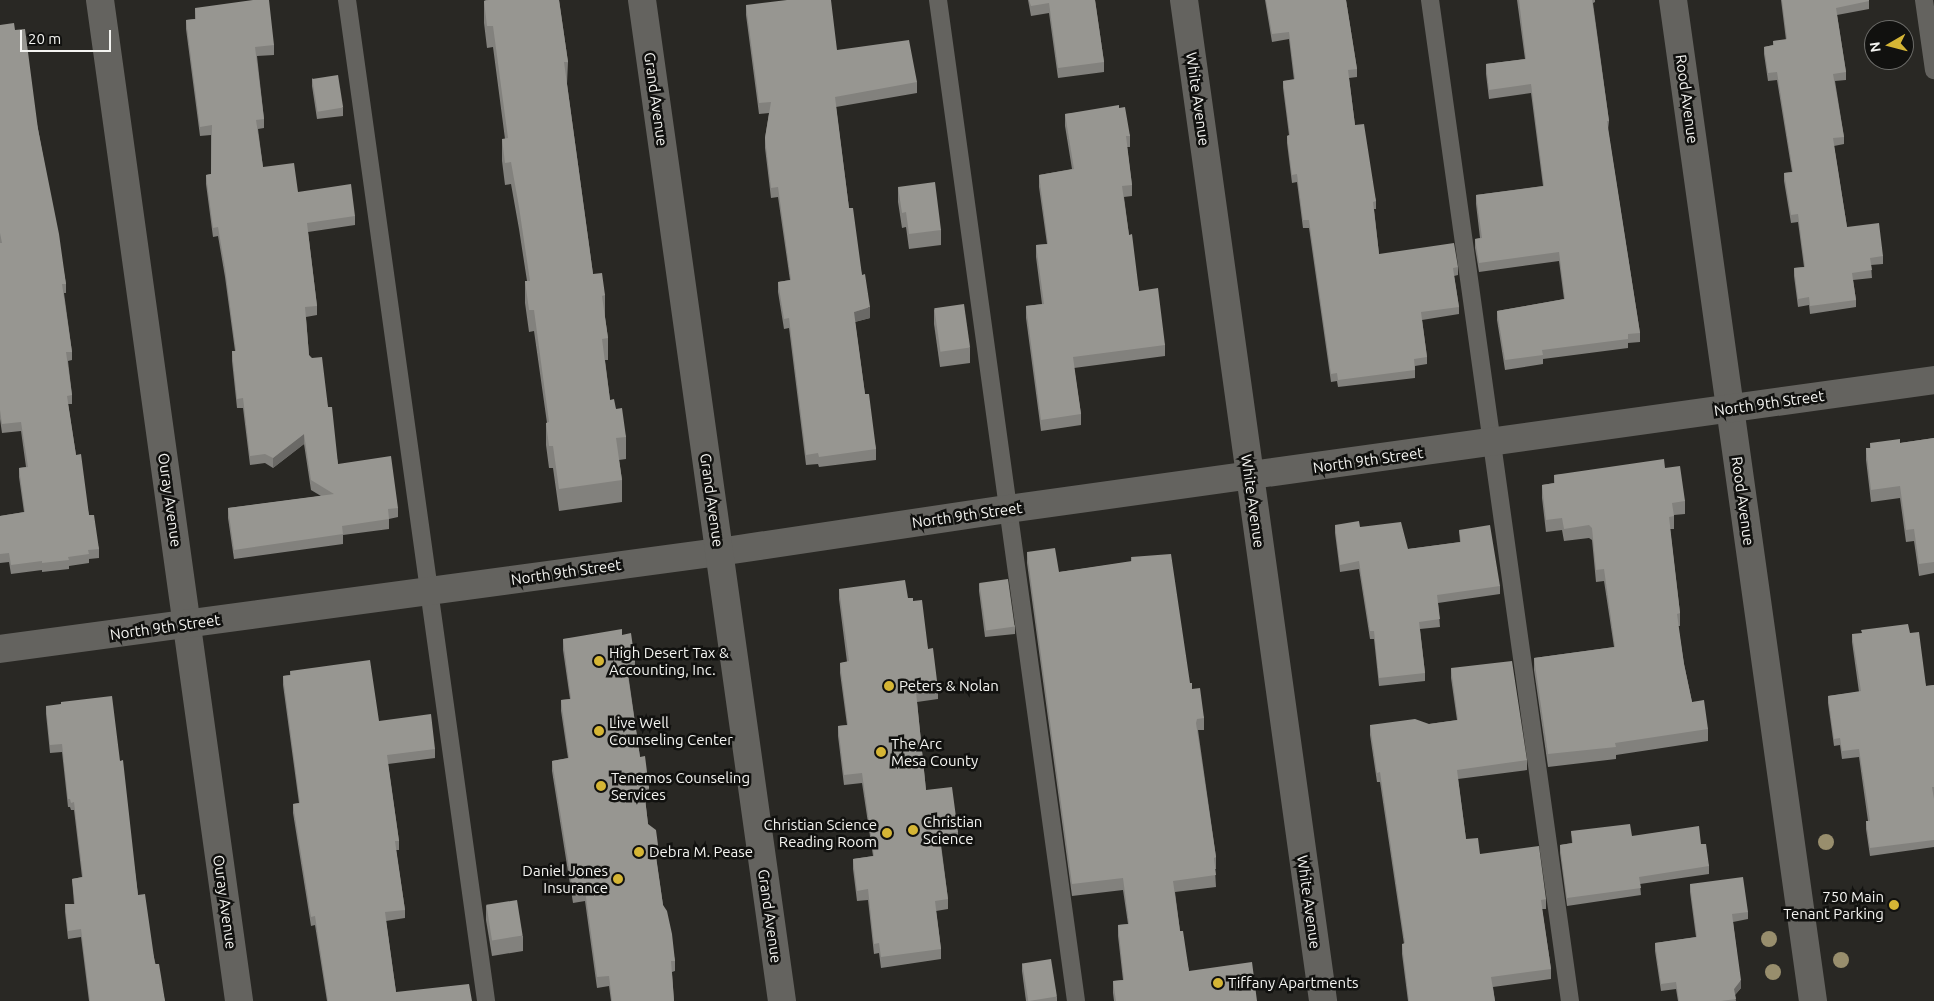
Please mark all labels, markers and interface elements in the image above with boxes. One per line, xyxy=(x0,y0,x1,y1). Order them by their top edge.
scale bar xyxy=(22,20,114,52)
north arrow xyxy=(1864,20,1914,70)
text: 20 m xyxy=(28,30,61,47)
text: N xyxy=(1866,41,1884,53)
street label: Grand Avenue xyxy=(641,51,671,147)
street label: White Avenue xyxy=(1183,51,1213,147)
street label: Rood Avenue xyxy=(1672,53,1702,145)
street label: North 9th Street xyxy=(1713,386,1825,420)
street label: North 9th Street xyxy=(1312,443,1424,477)
street label: Ouray Avenue xyxy=(154,452,186,548)
street label: Grand Avenue xyxy=(697,452,727,548)
street label: White Avenue xyxy=(1238,453,1268,549)
street label: Rood Avenue xyxy=(1728,455,1758,547)
street label: North 9th Street xyxy=(911,498,1023,532)
street label: North 9th Street xyxy=(510,555,622,589)
street label: North 9th Street xyxy=(109,610,221,644)
place label: High Desert Tax & Accounting, Inc. xyxy=(609,643,729,678)
marker: High Desert Tax & Accounting, Inc. xyxy=(593,655,605,667)
place label: Peters & Nolan xyxy=(899,677,999,695)
marker: Peters & Nolan xyxy=(883,680,895,692)
place label: Live Well Counseling Center xyxy=(609,713,733,748)
marker: Live Well Counseling Center xyxy=(593,725,605,737)
place label: The Arc Mesa County xyxy=(891,734,978,769)
marker: The Arc Mesa County xyxy=(875,746,887,758)
place label: Tenemos Counseling Services xyxy=(611,768,750,803)
marker: Tenemos Counseling Services xyxy=(595,780,607,792)
place label: Christian Science xyxy=(923,812,982,847)
place label: Christian Science Reading Room xyxy=(764,815,877,850)
marker: Christian Science xyxy=(907,824,919,836)
marker: Christian Science Reading Room xyxy=(881,827,893,839)
place label: Debra M. Pease xyxy=(649,843,753,861)
marker: Debra M. Pease xyxy=(633,846,645,858)
street label: Ouray Avenue xyxy=(209,854,241,950)
street label: White Avenue xyxy=(1294,854,1324,950)
place label: Daniel Jones Insurance xyxy=(522,861,608,896)
street label: Grand Avenue xyxy=(755,868,785,964)
marker: Daniel Jones Insurance xyxy=(612,873,624,885)
place label: 750 Main Tenant Parking xyxy=(1783,887,1884,922)
marker: 750 Main Tenant Parking xyxy=(1888,899,1900,911)
place label: Tiffany Apartments xyxy=(1228,974,1359,992)
marker: Tiffany Apartments xyxy=(1212,977,1224,989)

